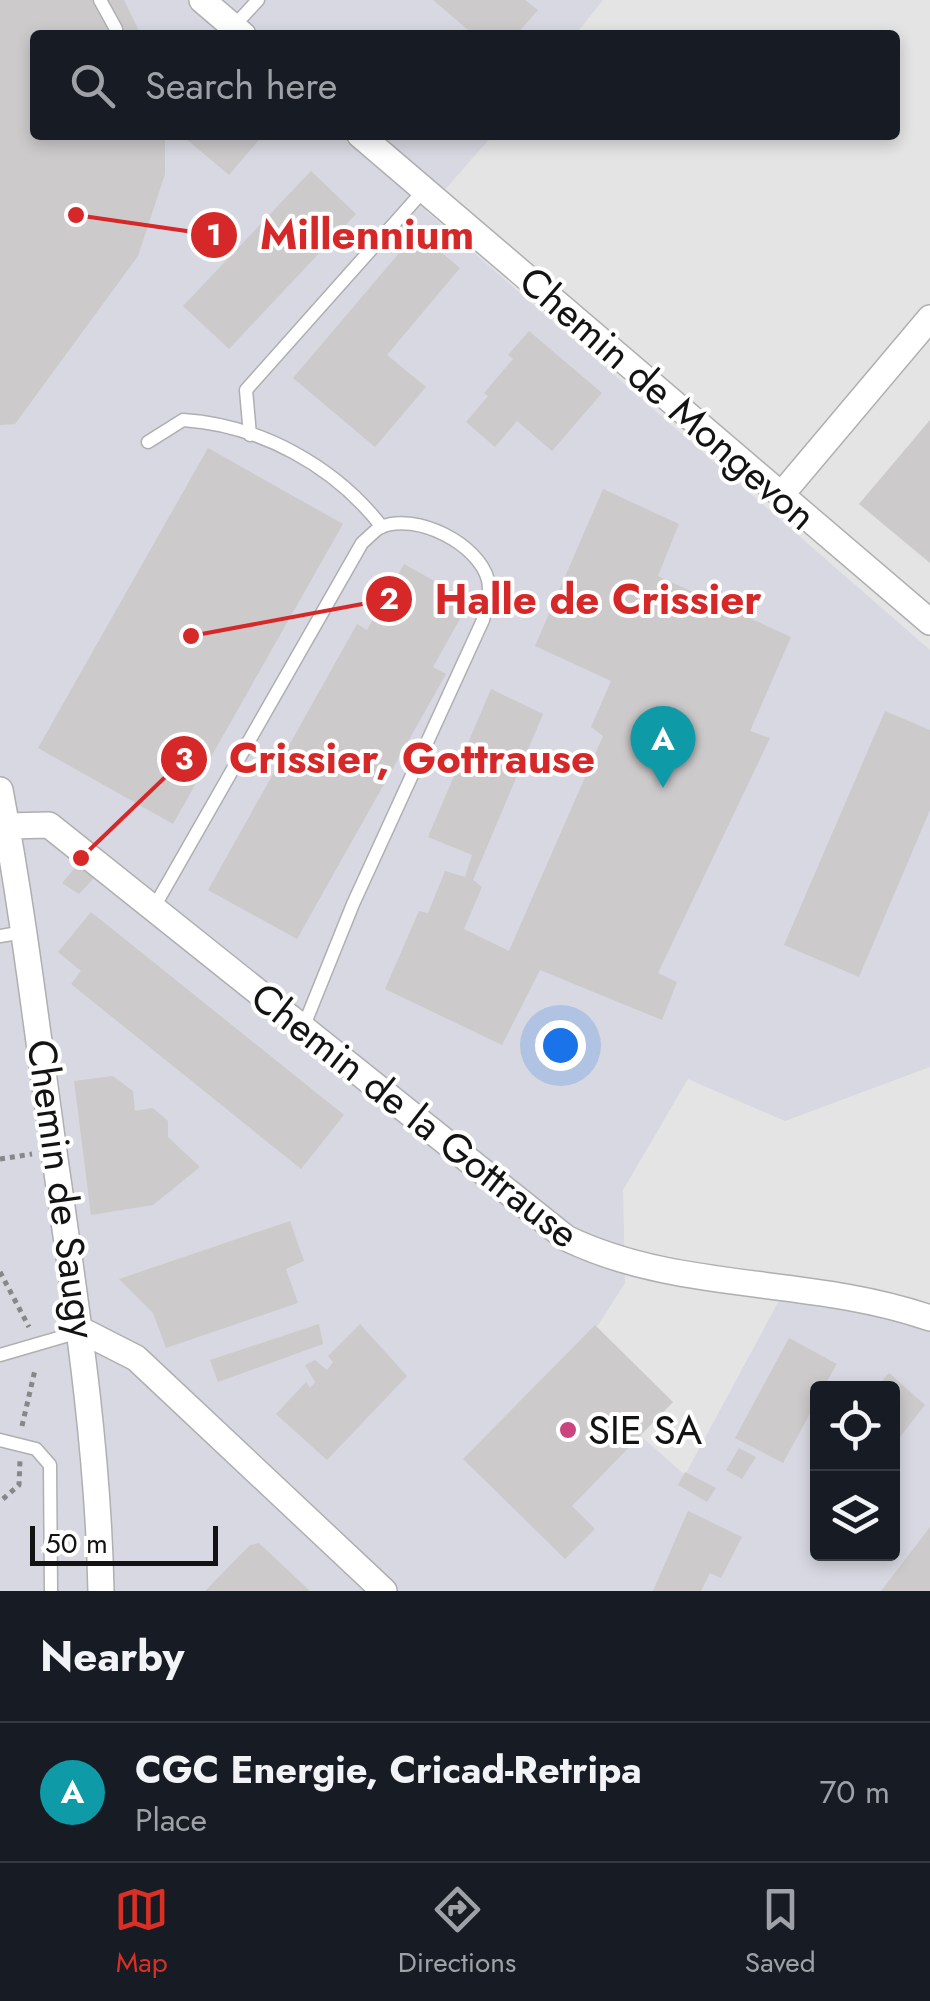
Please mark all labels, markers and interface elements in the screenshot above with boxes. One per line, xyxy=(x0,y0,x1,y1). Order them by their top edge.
search box xyxy=(30,30,900,140)
icon: search xyxy=(65,58,120,113)
text: Search here xyxy=(145,58,337,113)
callout: Millennium xyxy=(189,199,494,271)
text: Millennium xyxy=(260,204,474,265)
text: 1 xyxy=(206,213,222,256)
street label: Chemin de Mongevon xyxy=(507,252,829,544)
callout: Halle de Crissier xyxy=(364,563,781,635)
text: Halle de Crissier xyxy=(434,569,762,630)
text: 2 xyxy=(379,577,399,620)
pin: A xyxy=(630,706,696,788)
callout: Crissier, Gottrause xyxy=(159,723,615,795)
text: Crissier, Gottrause xyxy=(229,728,595,789)
text: 3 xyxy=(175,737,193,780)
street label: Chemin de la Gottrause xyxy=(239,968,591,1262)
your location xyxy=(535,1020,586,1071)
street label: Chemin de Saugy xyxy=(12,1036,112,1343)
map controls xyxy=(810,1381,900,1561)
button: locate xyxy=(810,1381,900,1471)
place label: SIE SA xyxy=(588,1401,703,1459)
marker: SIE SA xyxy=(557,1419,579,1441)
button: layers xyxy=(810,1471,900,1561)
scale bar xyxy=(30,1521,218,1566)
text: 50 m xyxy=(45,1523,108,1564)
text: Nearby xyxy=(40,1626,184,1687)
text: CGC Energie, Cricad-Retripa xyxy=(135,1742,642,1797)
text: A xyxy=(61,1769,84,1815)
text: 70 m xyxy=(819,1769,890,1815)
text: Place xyxy=(135,1797,207,1843)
tab: Map xyxy=(114,1882,169,1983)
tab: Directions xyxy=(398,1882,516,1983)
tab: Saved xyxy=(745,1882,816,1983)

